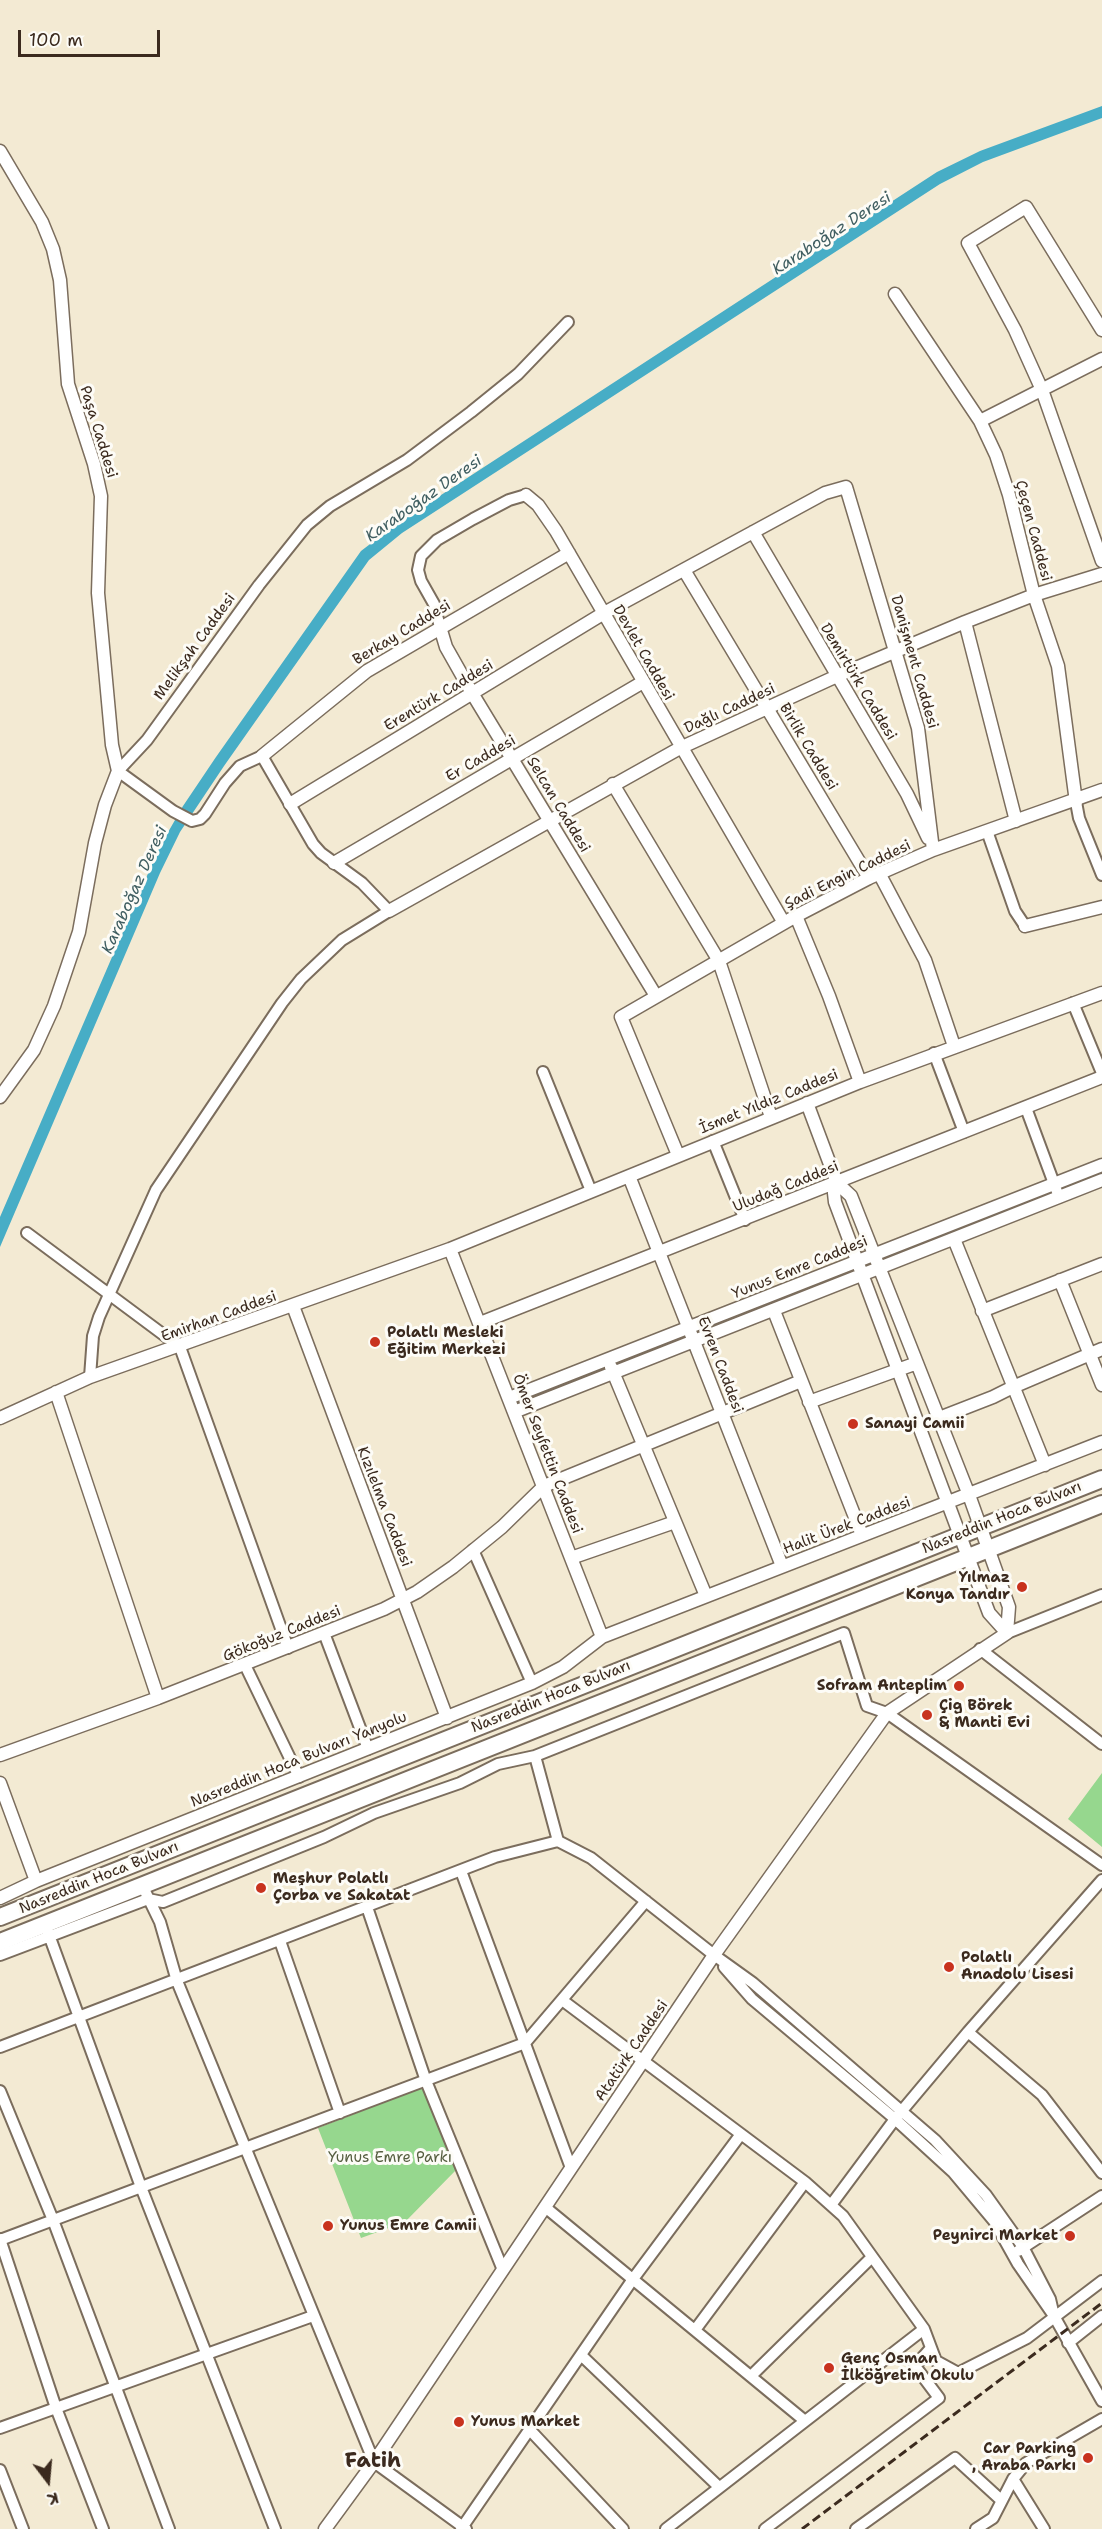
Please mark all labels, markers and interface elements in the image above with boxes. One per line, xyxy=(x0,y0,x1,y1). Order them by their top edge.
scale bar xyxy=(21,18,164,56)
text: 100 m xyxy=(29,28,83,52)
water label: Karaboğaz Deresi xyxy=(769,188,895,280)
street label: Paşa Caddesi xyxy=(75,384,121,480)
water label: Karaboğaz Deresi xyxy=(362,452,486,546)
street label: Çeçen Caddesi xyxy=(1011,479,1055,583)
street label: Melikşah Caddesi xyxy=(150,590,240,704)
street label: Danişment Caddesi xyxy=(886,593,942,731)
street label: Berkay Caddesi xyxy=(350,597,454,669)
street label: Devlet Caddesi xyxy=(608,602,678,704)
street label: Demirtürk Caddesi xyxy=(816,620,900,744)
street label: Erentürk Caddesi xyxy=(381,656,497,736)
street label: Dağlı Caddesi xyxy=(682,680,778,738)
street label: Birlik Caddesi xyxy=(775,700,841,794)
street label: Er Caddesi xyxy=(443,732,519,786)
street label: Selcan Caddesi xyxy=(522,754,594,856)
water label: Karaboğaz Deresi xyxy=(98,823,172,957)
street label: Şadi Engin Caddesi xyxy=(782,837,914,913)
street label: İsmet Yıldız Caddesi xyxy=(697,1066,841,1138)
street label: Uludağ Caddesi xyxy=(731,1158,841,1216)
street label: Yunus Emre Caddesi xyxy=(730,1233,870,1303)
street label: Emirhan Caddesi xyxy=(159,1288,279,1346)
street label: Evren Caddesi xyxy=(693,1314,747,1416)
place label: Polatlı Mesleki Eğitim Merkezi xyxy=(387,1324,506,1359)
marker: Polatlı Mesleki Eğitim Merkezi xyxy=(368,1335,382,1349)
street label: Ömer Seyfettin Caddesi xyxy=(508,1372,586,1536)
place label: Sanayi Camii xyxy=(865,1415,965,1433)
marker: Sanayi Camii xyxy=(846,1417,860,1431)
street label: Kızılelma Caddesi xyxy=(353,1444,415,1570)
street label: Nasreddin Hoca Bulvarı xyxy=(920,1478,1084,1558)
street label: Halit Ürek Caddesi xyxy=(781,1493,913,1559)
place label: Yılmaz Konya Tandır xyxy=(906,1569,1010,1604)
marker: Yılmaz Konya Tandır xyxy=(1015,1580,1029,1594)
street label: Gökoğuz Caddesi xyxy=(220,1602,344,1666)
street label: Nasreddin Hoca Bulvarı xyxy=(469,1657,633,1737)
place label: Sofram Anteplim xyxy=(817,1677,947,1695)
marker: Sofram Anteplim xyxy=(952,1679,966,1693)
place label: Çig Börek & Manti Evi xyxy=(939,1697,1030,1732)
street label: Nasreddin Hoca Bulvarı Yanyolu xyxy=(188,1708,410,1812)
marker: Çig Börek & Manti Evi xyxy=(920,1708,934,1722)
street label: Nasreddin Hoca Bulvarı xyxy=(17,1838,181,1918)
place label: Meşhur Polatlı Çorba ve Sakatat xyxy=(273,1870,410,1905)
marker: Meşhur Polatlı Çorba ve Sakatat xyxy=(254,1881,268,1895)
place label: Polatlı Anadolu Lisesi xyxy=(961,1949,1074,1984)
marker: Polatlı Anadolu Lisesi xyxy=(942,1960,956,1974)
street label: Atatürk Caddesi xyxy=(592,1997,672,2105)
park label: Yunus Emre Parkı xyxy=(328,2149,452,2167)
place label: Yunus Emre Camii xyxy=(340,2217,477,2235)
marker: Yunus Emre Camii xyxy=(321,2219,335,2233)
place label: Peynirci Market xyxy=(933,2227,1058,2245)
marker: Peynirci Market xyxy=(1063,2229,1077,2243)
place label: Genç Osman İlköğretim Okulu xyxy=(841,2350,974,2385)
marker: Genç Osman İlköğretim Okulu xyxy=(822,2361,836,2375)
place label: Yunus Market xyxy=(471,2413,580,2431)
marker: Yunus Market xyxy=(452,2415,466,2429)
place label: Car Parking , Araba Parkı xyxy=(972,2440,1076,2475)
district label: Fatih xyxy=(345,2449,401,2475)
north arrow xyxy=(18,2451,78,2511)
marker: Car Parking , Araba Parkı xyxy=(1081,2451,1095,2465)
text: K xyxy=(45,2487,61,2510)

